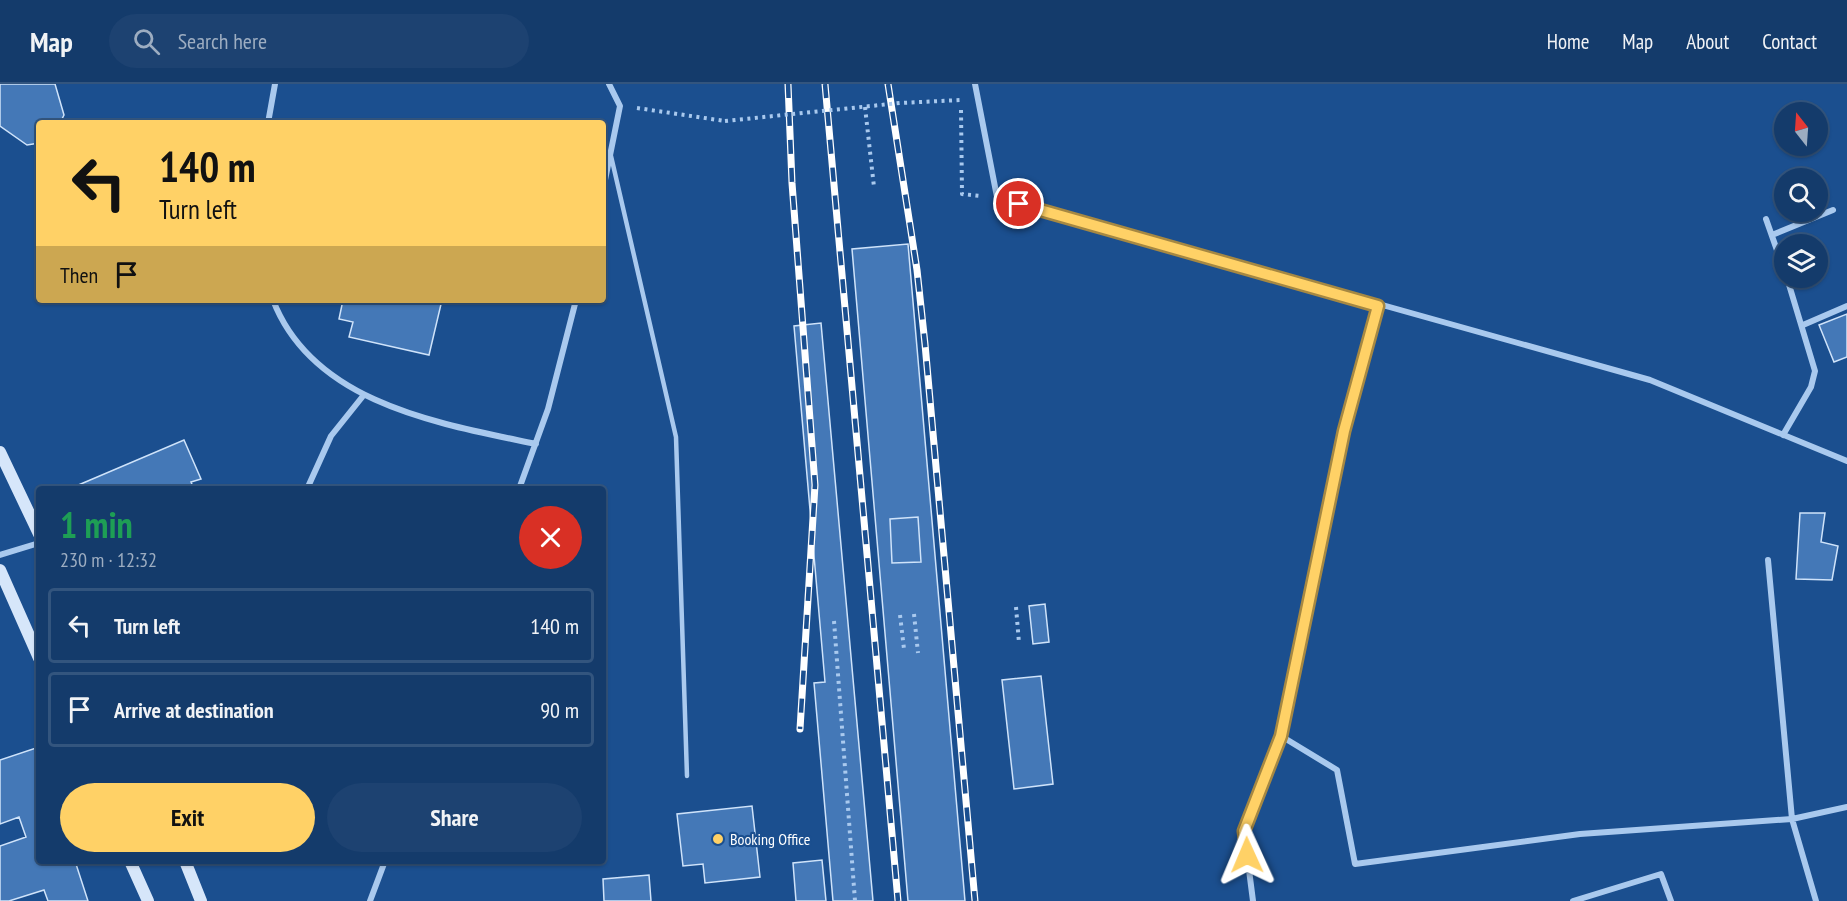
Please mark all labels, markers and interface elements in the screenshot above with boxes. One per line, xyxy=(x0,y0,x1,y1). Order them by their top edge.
search box xyxy=(109,14,529,68)
text: Map xyxy=(30,23,73,60)
icon: search xyxy=(130,25,163,58)
text: Search here xyxy=(178,27,267,55)
text: Home xyxy=(1547,28,1589,55)
text: Map xyxy=(1622,28,1653,55)
text: About xyxy=(1686,28,1729,55)
text: Contact xyxy=(1762,28,1817,55)
north arrow xyxy=(1774,102,1828,156)
map controls xyxy=(1774,102,1828,288)
text: 140 m xyxy=(159,139,256,194)
icon: left xyxy=(60,144,138,222)
button: search xyxy=(1774,168,1828,222)
pin xyxy=(993,178,1044,229)
icon: arrive xyxy=(1002,187,1035,220)
text: Turn left xyxy=(159,192,237,226)
button: layers xyxy=(1774,234,1828,288)
icon: arrive xyxy=(110,258,143,291)
text: Then xyxy=(60,261,98,289)
text: 1 min xyxy=(60,501,133,548)
button: close xyxy=(519,506,582,569)
text: 230 m · 12:32 xyxy=(60,547,157,573)
icon: left xyxy=(63,609,96,642)
text: Turn left xyxy=(114,612,180,640)
text: 140 m xyxy=(530,612,579,640)
icon: arrive xyxy=(63,693,96,726)
text: Arrive at destination xyxy=(114,696,274,724)
text: 90 m xyxy=(540,696,579,724)
button: Exit xyxy=(60,783,315,852)
button: Share xyxy=(327,783,582,852)
position arrow xyxy=(1215,823,1279,887)
place label: Booking Office xyxy=(730,829,810,849)
marker: Booking Office xyxy=(711,832,725,846)

